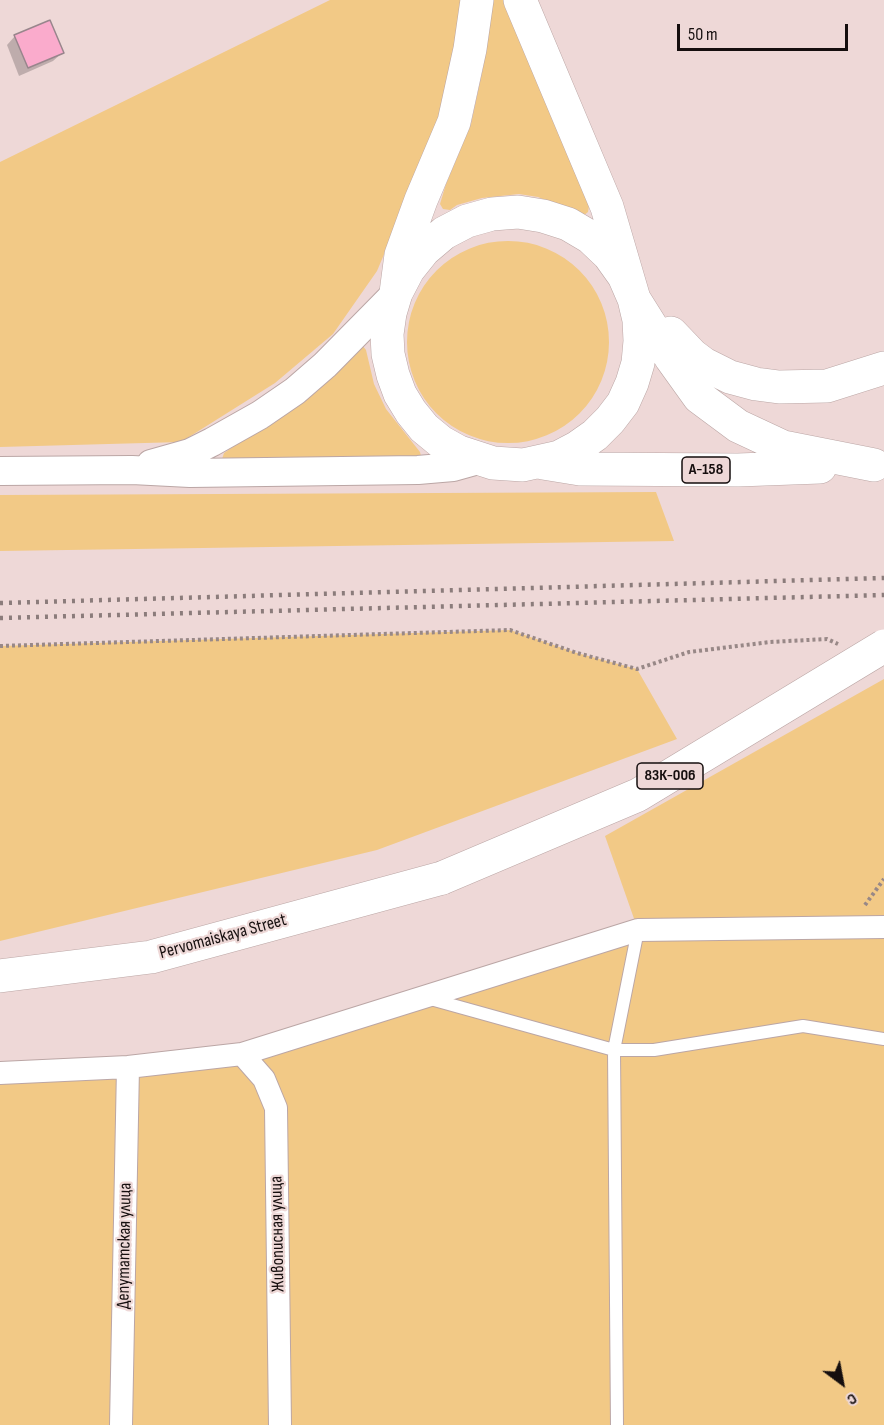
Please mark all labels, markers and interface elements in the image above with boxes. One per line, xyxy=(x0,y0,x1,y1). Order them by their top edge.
scale bar xyxy=(680,12,851,50)
text: 50 m xyxy=(688,24,718,45)
road number: А-158 xyxy=(682,457,730,483)
road number: 83К-006 xyxy=(637,763,703,789)
street label: Pervomaiskaya Street xyxy=(157,910,289,964)
street label: Живописная улица xyxy=(266,1176,290,1292)
street label: Депутатская улица xyxy=(113,1183,137,1309)
north arrow xyxy=(812,1353,872,1413)
text: С xyxy=(843,1388,860,1409)

